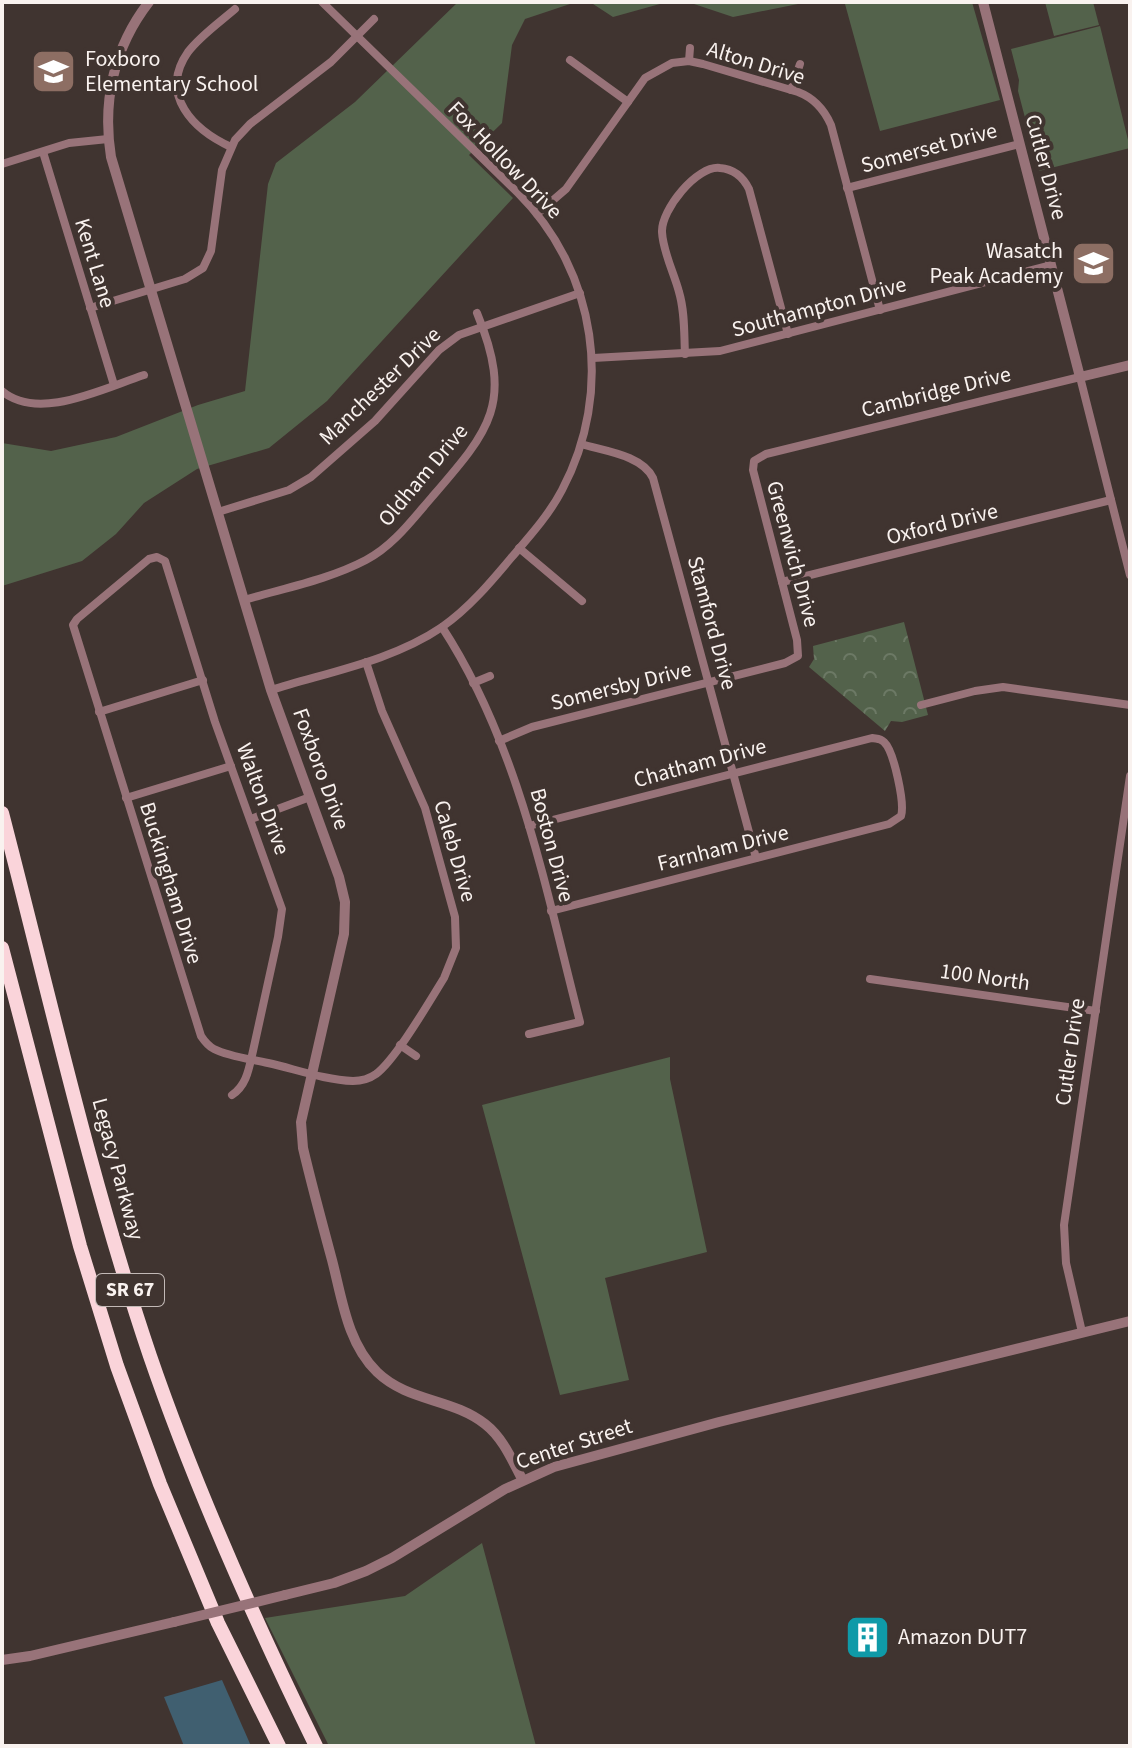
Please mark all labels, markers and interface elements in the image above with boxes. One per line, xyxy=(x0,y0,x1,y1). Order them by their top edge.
street label: Alton Drive xyxy=(703,33,809,93)
place label: Foxboro Elementary School xyxy=(85,43,258,100)
school or university icon: Foxboro Elementary School xyxy=(30,48,78,96)
street label: Fox Hollow Drive xyxy=(440,94,570,226)
street label: Cutler Drive xyxy=(1017,111,1075,223)
street label: Somerset Drive xyxy=(857,114,1001,182)
street label: Kent Lane xyxy=(66,214,124,312)
place label: Wasatch Peak Academy xyxy=(930,235,1064,292)
school or university icon: Wasatch Peak Academy xyxy=(1070,240,1118,288)
street label: Southampton Drive xyxy=(728,268,910,346)
street label: Manchester Drive xyxy=(312,319,448,453)
street label: Cambridge Drive xyxy=(858,358,1014,426)
street label: Oldham Drive xyxy=(370,416,476,533)
street label: Greenwich Drive xyxy=(758,477,828,631)
street label: Oxford Drive xyxy=(883,495,1001,553)
street label: Stamford Drive xyxy=(679,553,745,694)
street label: Somersby Drive xyxy=(547,653,695,719)
street label: Foxboro Drive xyxy=(284,704,358,834)
street label: Chatham Drive xyxy=(630,730,770,796)
street label: Walton Drive xyxy=(228,739,298,859)
street label: Boston Drive xyxy=(521,784,583,906)
street label: Caleb Drive xyxy=(425,796,485,906)
street label: Buckingham Drive xyxy=(131,798,211,968)
street label: Farnham Drive xyxy=(654,816,792,880)
street label: 100 North xyxy=(938,955,1032,999)
street label: Cutler Drive xyxy=(1047,996,1093,1108)
street label: Legacy Parkway xyxy=(84,1094,153,1244)
road number: SR 67 xyxy=(96,1274,164,1306)
street label: Center Street xyxy=(512,1410,637,1478)
building icon: Amazon DUT7 xyxy=(843,1613,891,1661)
place label: Amazon DUT7 xyxy=(898,1621,1027,1653)

